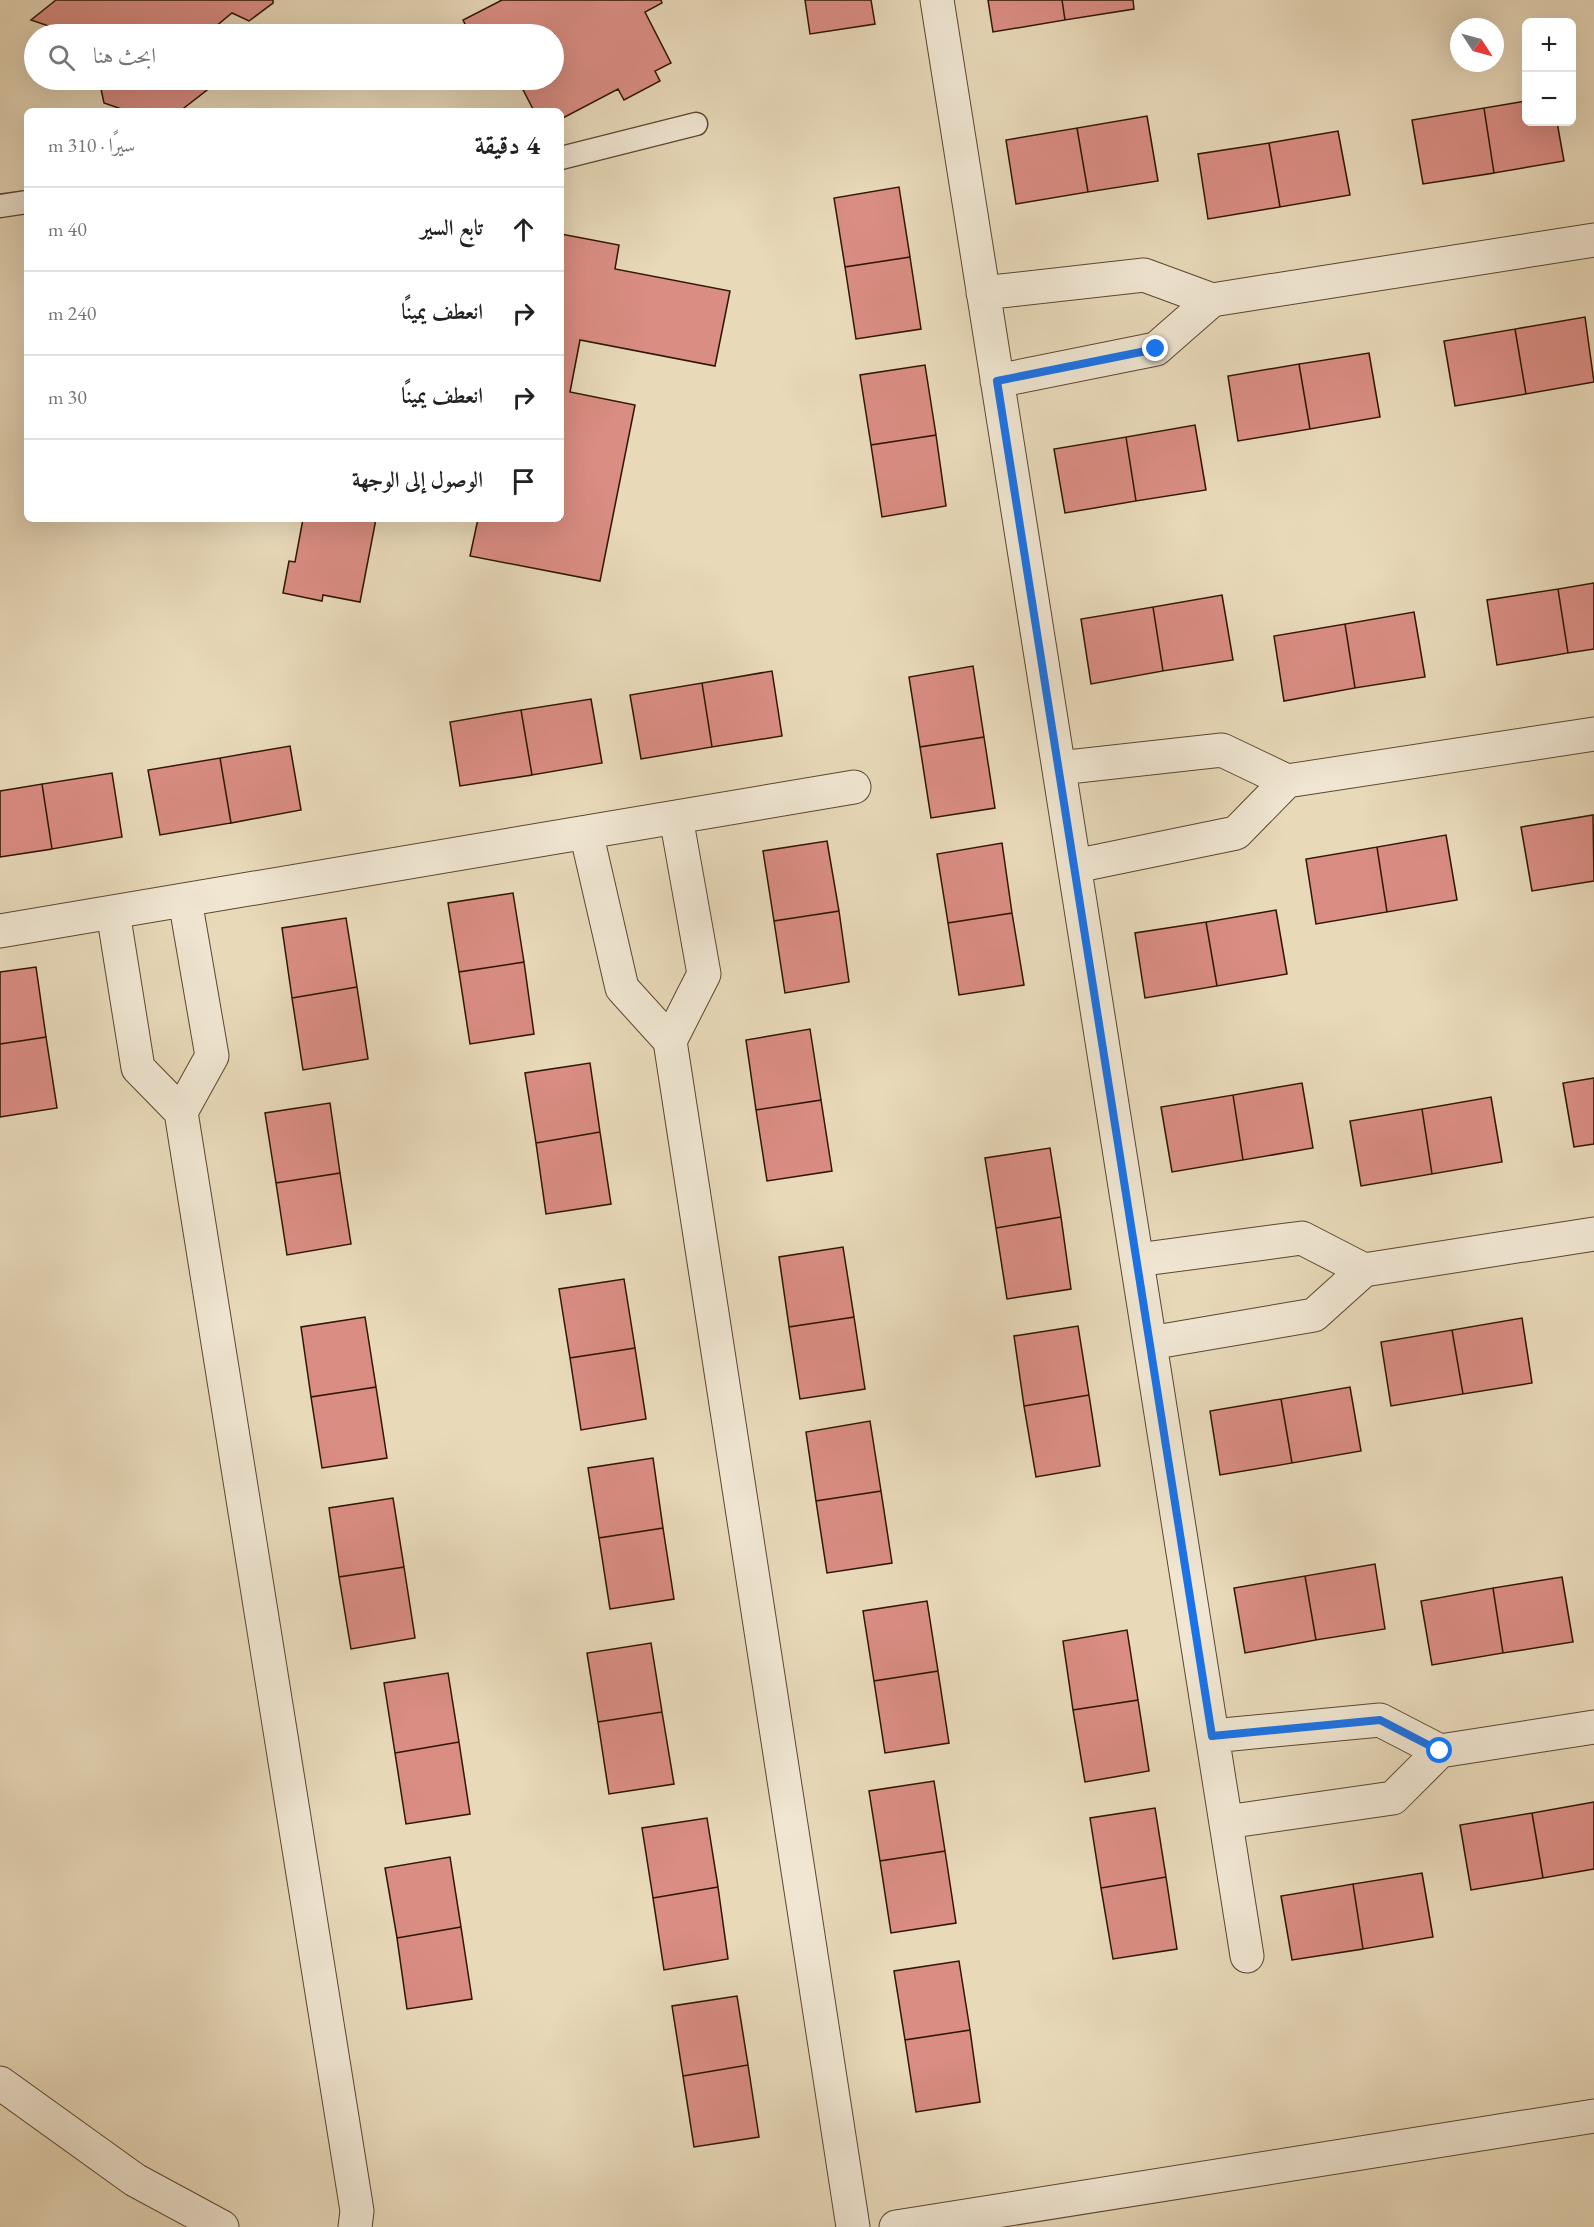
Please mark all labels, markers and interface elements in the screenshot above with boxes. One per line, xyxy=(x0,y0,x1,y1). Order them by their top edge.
north arrow xyxy=(1450,18,1504,72)
map controls xyxy=(1522,18,1576,126)
button: + xyxy=(1522,18,1576,72)
search box xyxy=(24,24,564,90)
icon: search xyxy=(45,41,78,74)
text: ابحث هنا xyxy=(93,41,156,70)
button: − xyxy=(1522,72,1576,126)
text: 4 دقيقة xyxy=(475,128,540,162)
text: سيرًا · 310 m xyxy=(48,132,135,158)
text: تابع السير xyxy=(420,213,483,242)
icon: ahead xyxy=(507,213,540,246)
text: 40 m xyxy=(48,216,87,242)
text: انعطف يمينًا xyxy=(401,297,483,326)
icon: right xyxy=(507,297,540,330)
text: 240 m xyxy=(48,300,96,326)
route end xyxy=(1142,335,1168,361)
text: انعطف يمينًا xyxy=(401,381,483,410)
icon: right xyxy=(507,381,540,414)
text: 30 m xyxy=(48,384,87,410)
text: الوصول إلى الوجهة xyxy=(352,465,483,494)
icon: arrive xyxy=(507,465,540,498)
route start xyxy=(1426,1737,1452,1763)

